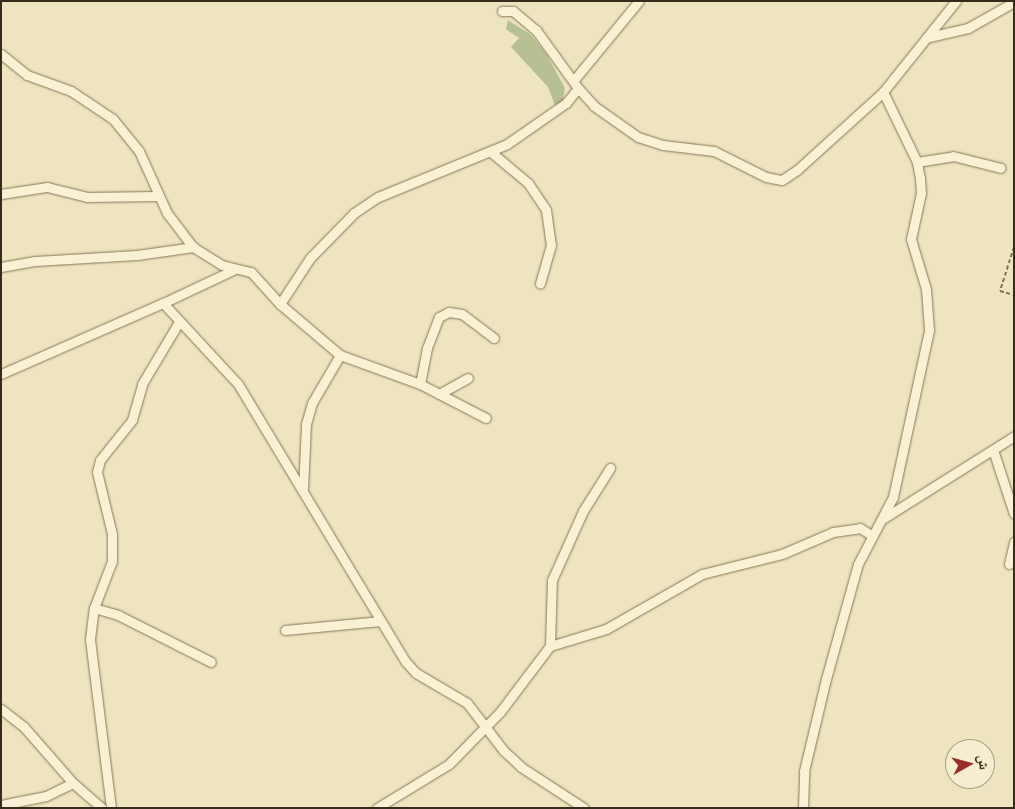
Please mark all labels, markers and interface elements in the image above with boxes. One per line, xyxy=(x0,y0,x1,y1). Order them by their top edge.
north arrow xyxy=(945,739,995,789)
text: ش xyxy=(974,754,994,771)

